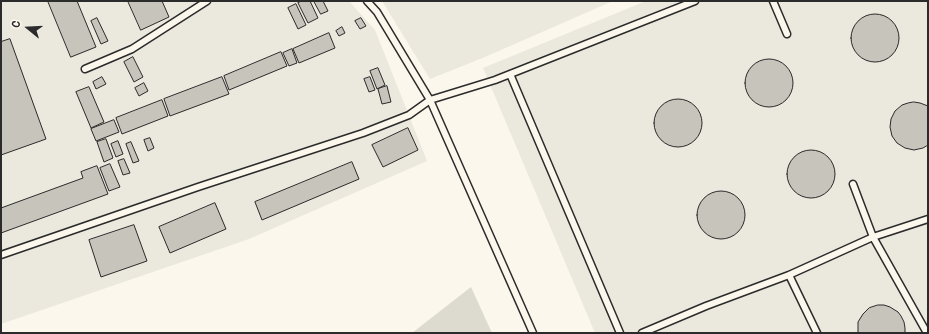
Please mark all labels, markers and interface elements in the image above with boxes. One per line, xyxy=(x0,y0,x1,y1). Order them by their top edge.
north arrow xyxy=(8,8,48,48)
text: С xyxy=(9,19,23,29)

